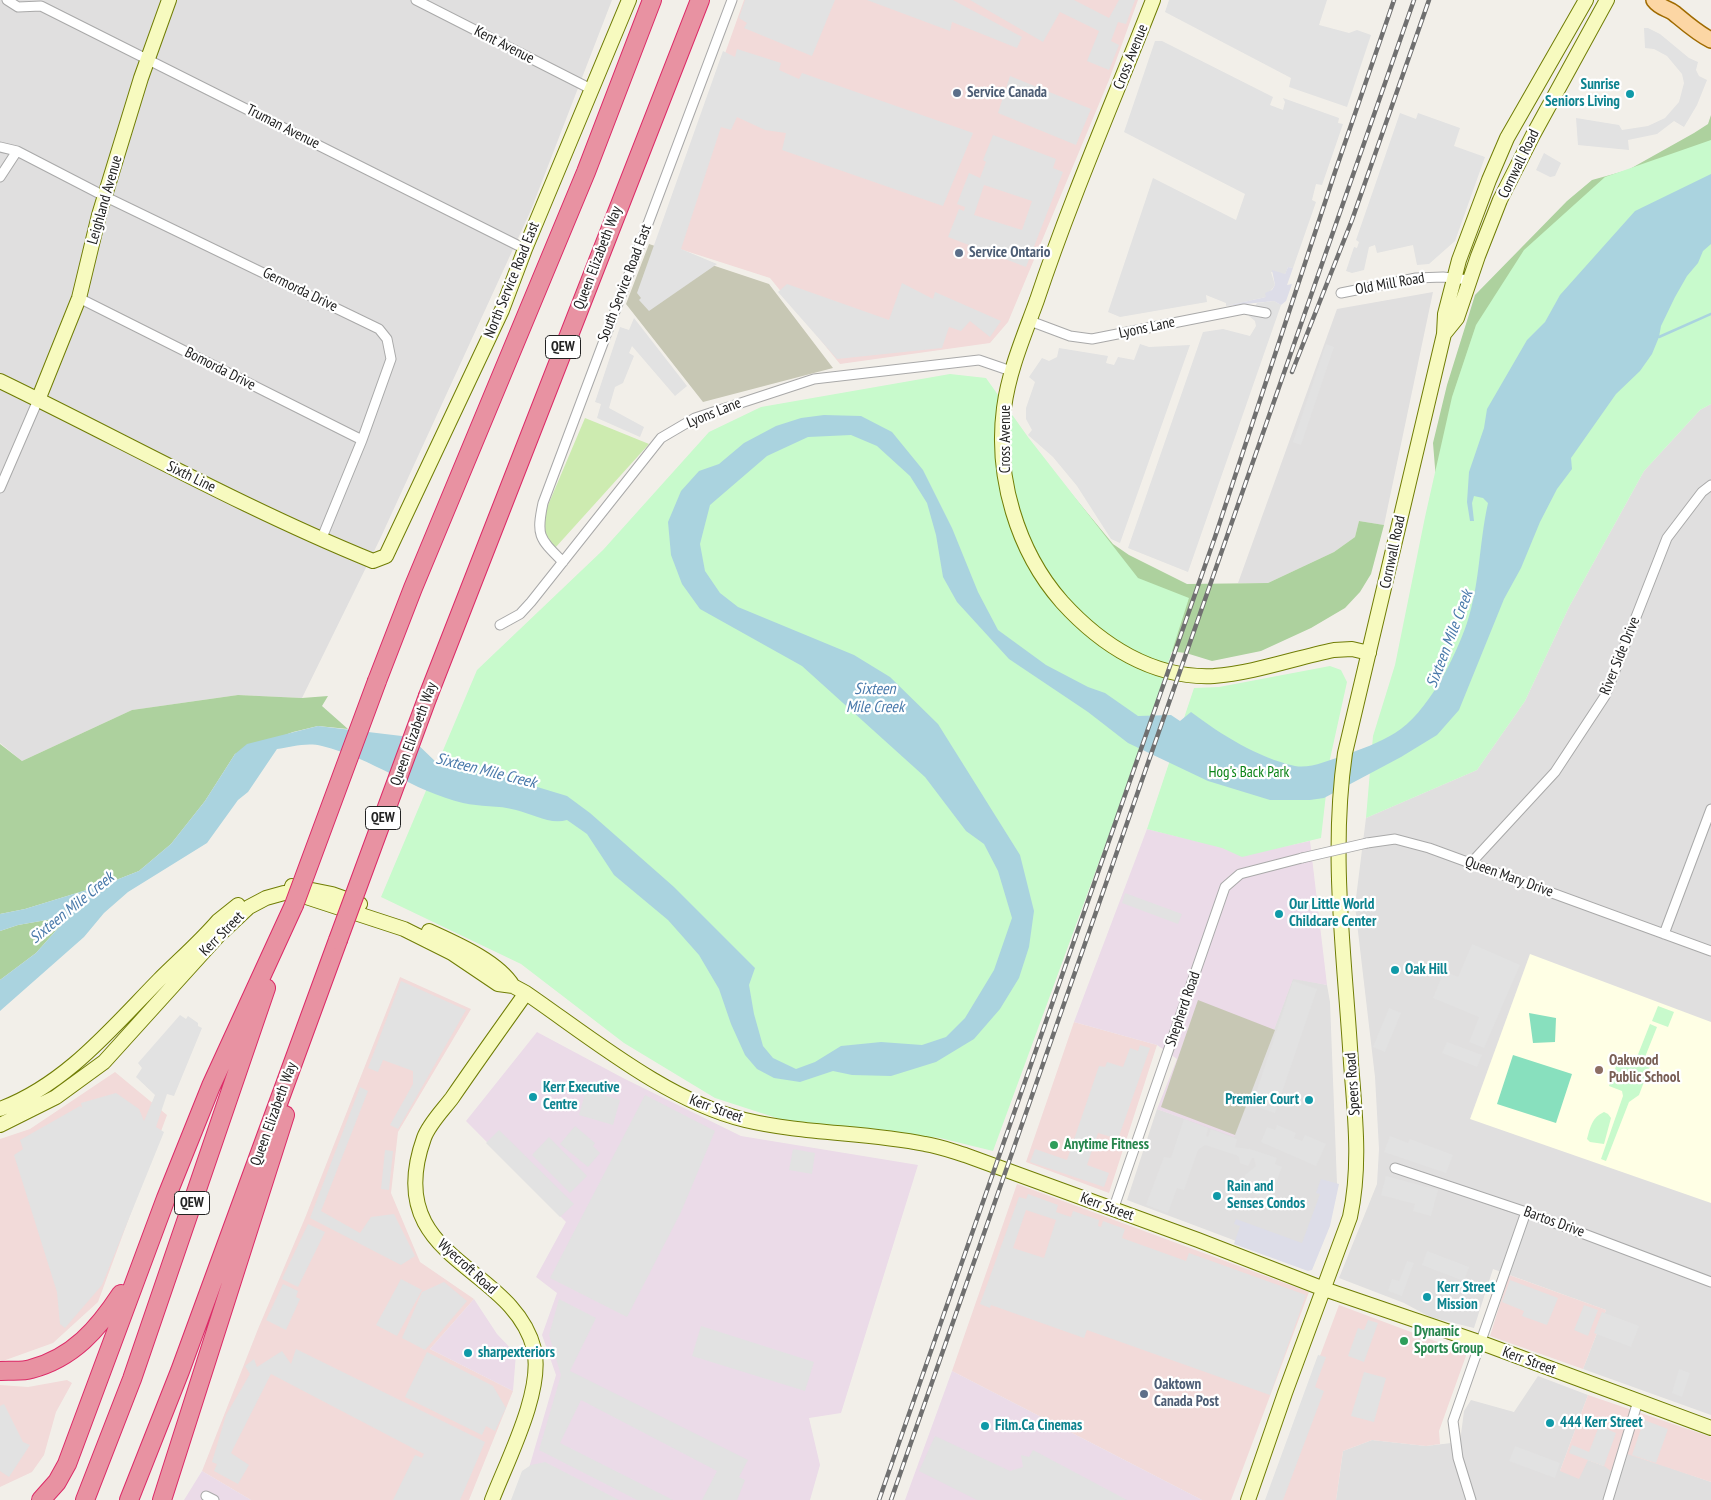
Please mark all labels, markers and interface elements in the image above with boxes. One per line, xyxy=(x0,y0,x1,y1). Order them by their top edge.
street label: Kent Avenue xyxy=(471,22,537,68)
street label: Cross Avenue xyxy=(1110,22,1152,92)
place label: Sunrise Seniors Living xyxy=(1545,76,1620,111)
place label: Service Canada xyxy=(967,84,1047,102)
marker: Service Canada xyxy=(951,87,963,99)
marker: Sunrise Seniors Living xyxy=(1624,88,1636,100)
street label: Truman Avenue xyxy=(243,101,323,153)
street label: Cornwall Road xyxy=(1495,127,1543,201)
street label: Leighland Avenue xyxy=(84,153,126,247)
street label: Queen Elizabeth Way xyxy=(570,204,626,312)
street label: North Service Road East xyxy=(481,219,543,341)
street label: South Service Road East xyxy=(594,222,656,344)
place label: Service Ontario xyxy=(969,244,1050,262)
marker: Service Ontario xyxy=(953,247,965,259)
street label: Germorda Drive xyxy=(260,264,340,316)
street label: Old Mill Road xyxy=(1354,269,1426,299)
street label: Lyons Lane xyxy=(1117,313,1177,343)
road number: QEW xyxy=(546,336,580,358)
street label: Bomorda Drive xyxy=(182,344,258,394)
street label: Lyons Lane xyxy=(684,394,744,432)
street label: Cross Avenue xyxy=(997,405,1015,473)
street label: Sixth Line xyxy=(164,458,218,496)
street label: Cornwall Road xyxy=(1376,514,1410,590)
water label: Sixteen Mile Creek xyxy=(1423,588,1477,690)
street label: River Side Drive xyxy=(1596,614,1644,698)
water label: Sixteen Mile Creek xyxy=(846,679,904,717)
street label: Queen Elizabeth Way xyxy=(387,680,441,788)
water label: Sixteen Mile Creek xyxy=(434,749,538,793)
park label: Hog's Back Park xyxy=(1209,764,1289,782)
road number: QEW xyxy=(366,806,400,830)
street label: Queen Mary Drive xyxy=(1462,853,1556,901)
water label: Sixteen Mile Creek xyxy=(26,868,118,948)
place label: Our Little World Childcare Center xyxy=(1289,896,1376,931)
street label: Kerr Street xyxy=(196,908,248,960)
marker: Our Little World Childcare Center xyxy=(1273,908,1285,920)
place label: Oak Hill xyxy=(1405,961,1447,979)
marker: Oak Hill xyxy=(1389,964,1401,976)
street label: Shepherd Road xyxy=(1162,969,1204,1049)
street label: Speers Road xyxy=(1342,1052,1364,1116)
place label: Oakwood Public School xyxy=(1609,1052,1680,1087)
street label: Queen Elizabeth Way xyxy=(247,1060,301,1168)
marker: Oakwood Public School xyxy=(1593,1064,1605,1076)
place label: Kerr Executive Centre xyxy=(543,1079,620,1114)
marker: Kerr Executive Centre xyxy=(527,1091,539,1103)
street label: Kerr Street xyxy=(687,1091,745,1127)
place label: Premier Court xyxy=(1225,1091,1299,1109)
marker: Premier Court xyxy=(1303,1094,1315,1106)
place label: Anytime Fitness xyxy=(1064,1136,1149,1154)
marker: Anytime Fitness xyxy=(1048,1139,1060,1151)
place label: Rain and Senses Condos xyxy=(1227,1178,1305,1213)
street label: Kerr Street xyxy=(1078,1189,1136,1225)
marker: Rain and Senses Condos xyxy=(1211,1190,1223,1202)
road number: QEW xyxy=(174,1192,210,1214)
street label: Bartos Drive xyxy=(1521,1203,1587,1241)
street label: Wyecroft Road xyxy=(433,1236,501,1298)
place label: Kerr Street Mission xyxy=(1437,1279,1495,1314)
marker: Kerr Street Mission xyxy=(1421,1291,1433,1303)
place label: Dynamic Sports Group xyxy=(1414,1323,1483,1358)
marker: Dynamic Sports Group xyxy=(1398,1335,1410,1347)
street label: Kerr Street xyxy=(1500,1343,1558,1379)
place label: sharpexteriors xyxy=(478,1344,555,1362)
marker: sharpexteriors xyxy=(462,1347,474,1359)
place label: Oaktown Canada Post xyxy=(1154,1376,1219,1411)
marker: Oaktown Canada Post xyxy=(1138,1388,1150,1400)
place label: 444 Kerr Street xyxy=(1560,1414,1643,1432)
place label: Film.Ca Cinemas xyxy=(995,1417,1082,1435)
marker: 444 Kerr Street xyxy=(1544,1417,1556,1429)
marker: Film.Ca Cinemas xyxy=(979,1420,991,1432)

